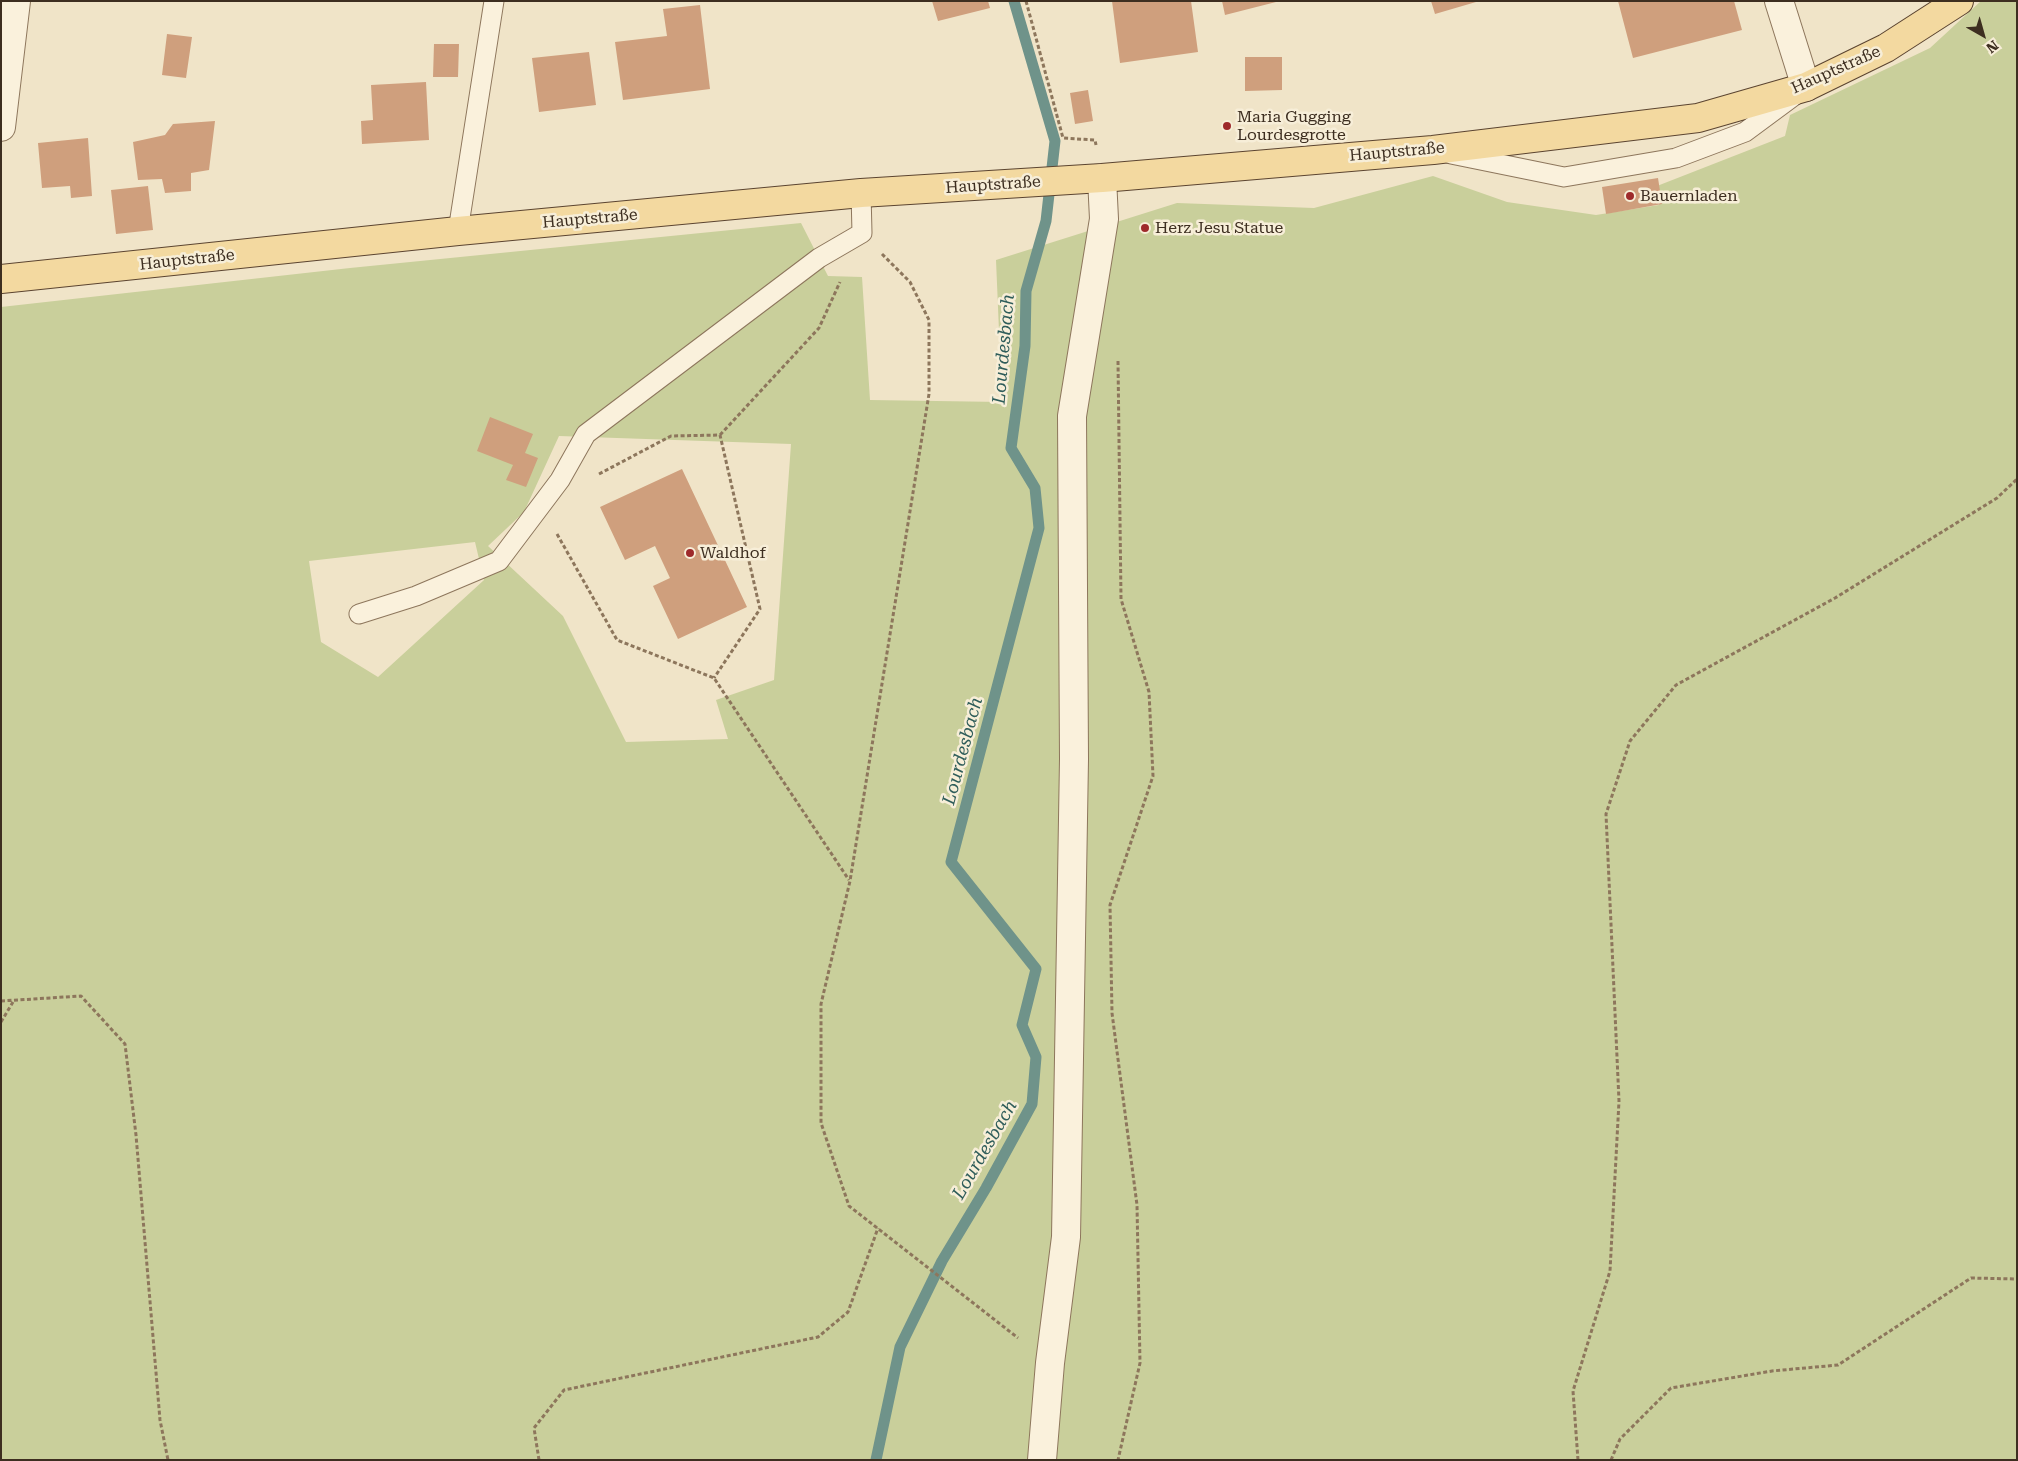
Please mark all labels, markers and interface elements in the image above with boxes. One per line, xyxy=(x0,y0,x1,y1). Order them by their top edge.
north arrow xyxy=(1958,10,2008,60)
text: N xyxy=(1983,37,2001,56)
street label: Hauptstraße xyxy=(1788,42,1884,98)
place label: Maria Gugging Lourdesgrotte xyxy=(1237,107,1351,145)
marker: Maria Gugging Lourdesgrotte xyxy=(1221,120,1233,132)
street label: Hauptstraße xyxy=(1349,138,1445,166)
street label: Hauptstraße xyxy=(945,172,1041,198)
place label: Bauernladen xyxy=(1640,186,1737,206)
marker: Bauernladen xyxy=(1624,190,1636,202)
street label: Hauptstraße xyxy=(542,205,638,233)
place label: Herz Jesu Statue xyxy=(1155,218,1283,238)
marker: Herz Jesu Statue xyxy=(1139,222,1151,234)
street label: Hauptstraße xyxy=(138,245,236,275)
water label: Lourdesbach xyxy=(988,293,1020,405)
place label: Waldhof xyxy=(700,543,766,563)
marker: Waldhof xyxy=(684,547,696,559)
water label: Lourdesbach xyxy=(938,695,988,807)
water label: Lourdesbach xyxy=(948,1097,1022,1203)

